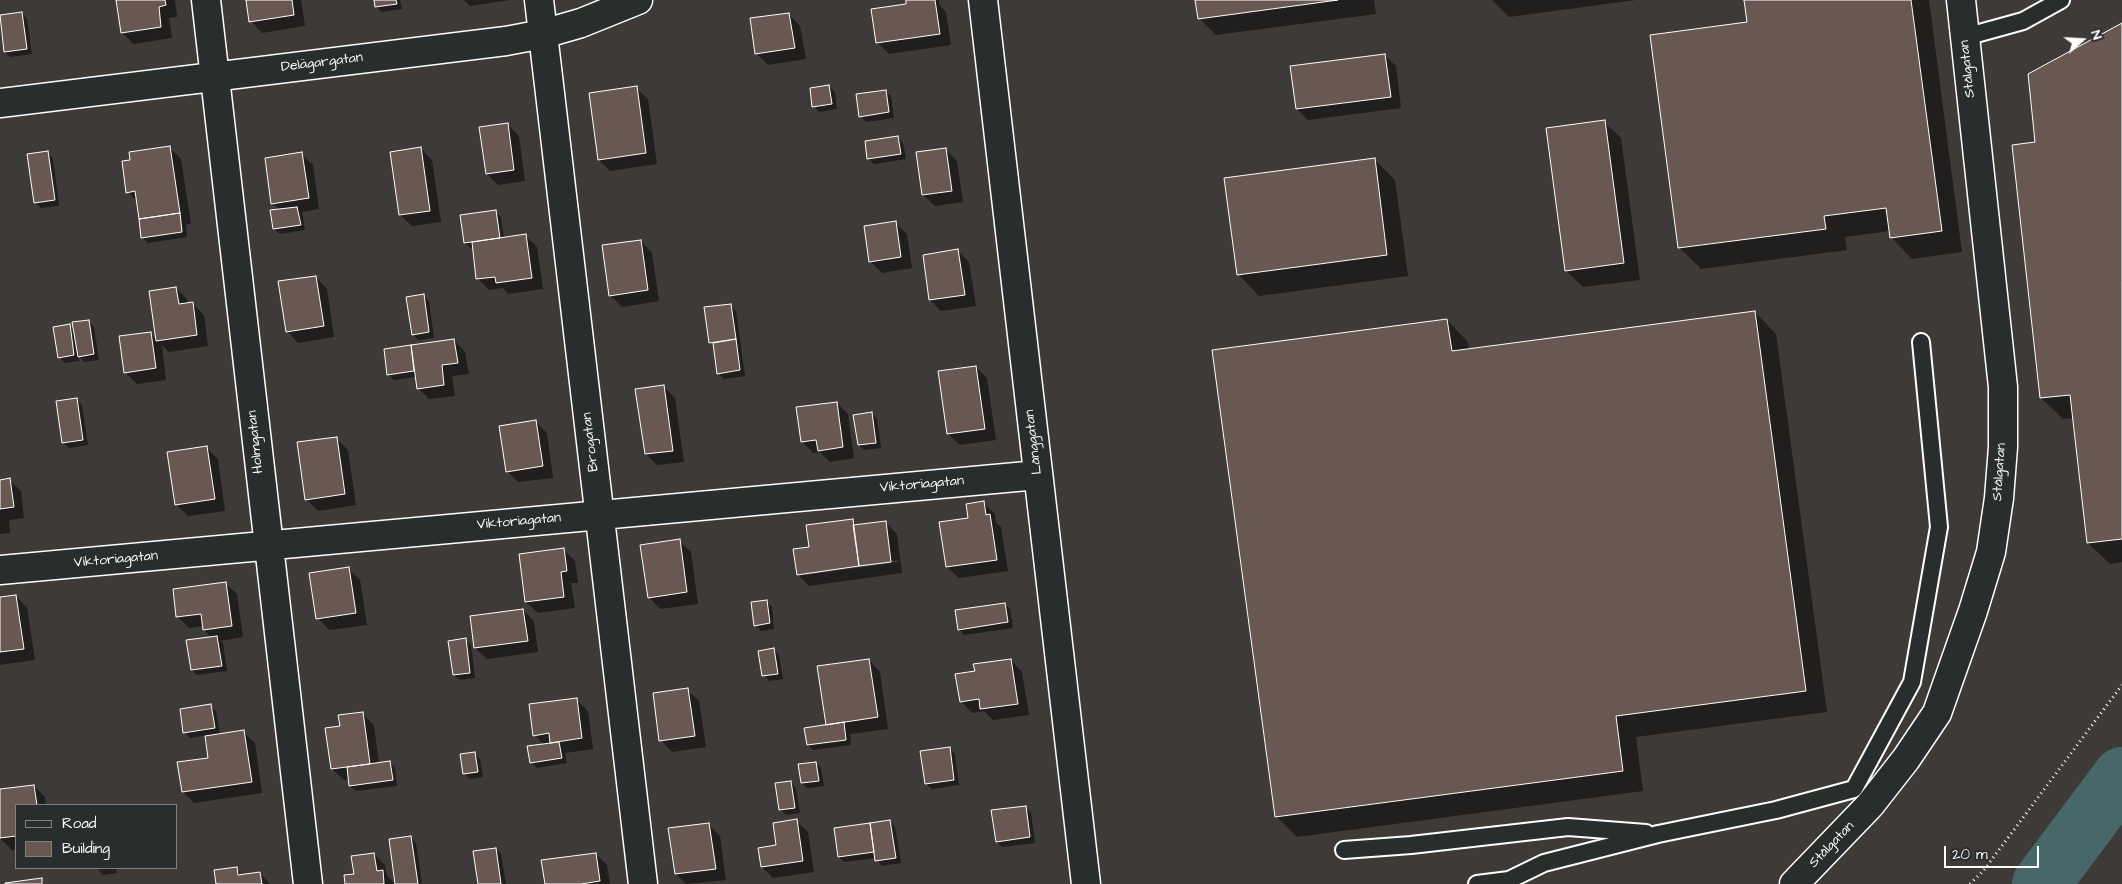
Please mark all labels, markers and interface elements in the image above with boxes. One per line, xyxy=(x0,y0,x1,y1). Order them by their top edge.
north arrow xyxy=(2057,15,2107,65)
text: N xyxy=(2085,28,2107,43)
street label: Stålgatan xyxy=(1957,39,1979,99)
street label: Delägargatan xyxy=(280,50,364,76)
street label: Långgatan xyxy=(1022,409,1046,475)
street label: Holmgatan xyxy=(244,410,268,474)
street label: Brogatan xyxy=(579,411,603,473)
street label: Stålgatan xyxy=(1990,442,2010,502)
street label: Viktoriagatan xyxy=(879,473,965,497)
street label: Viktoriagatan xyxy=(476,510,562,534)
street label: Viktoriagatan xyxy=(73,548,159,572)
legend xyxy=(15,804,178,869)
text: Road xyxy=(62,813,96,834)
street label: Stålgatan xyxy=(1806,818,1858,872)
scale bar xyxy=(1947,836,2042,868)
text: Building xyxy=(62,838,110,859)
text: 20 m xyxy=(1952,844,1988,865)

